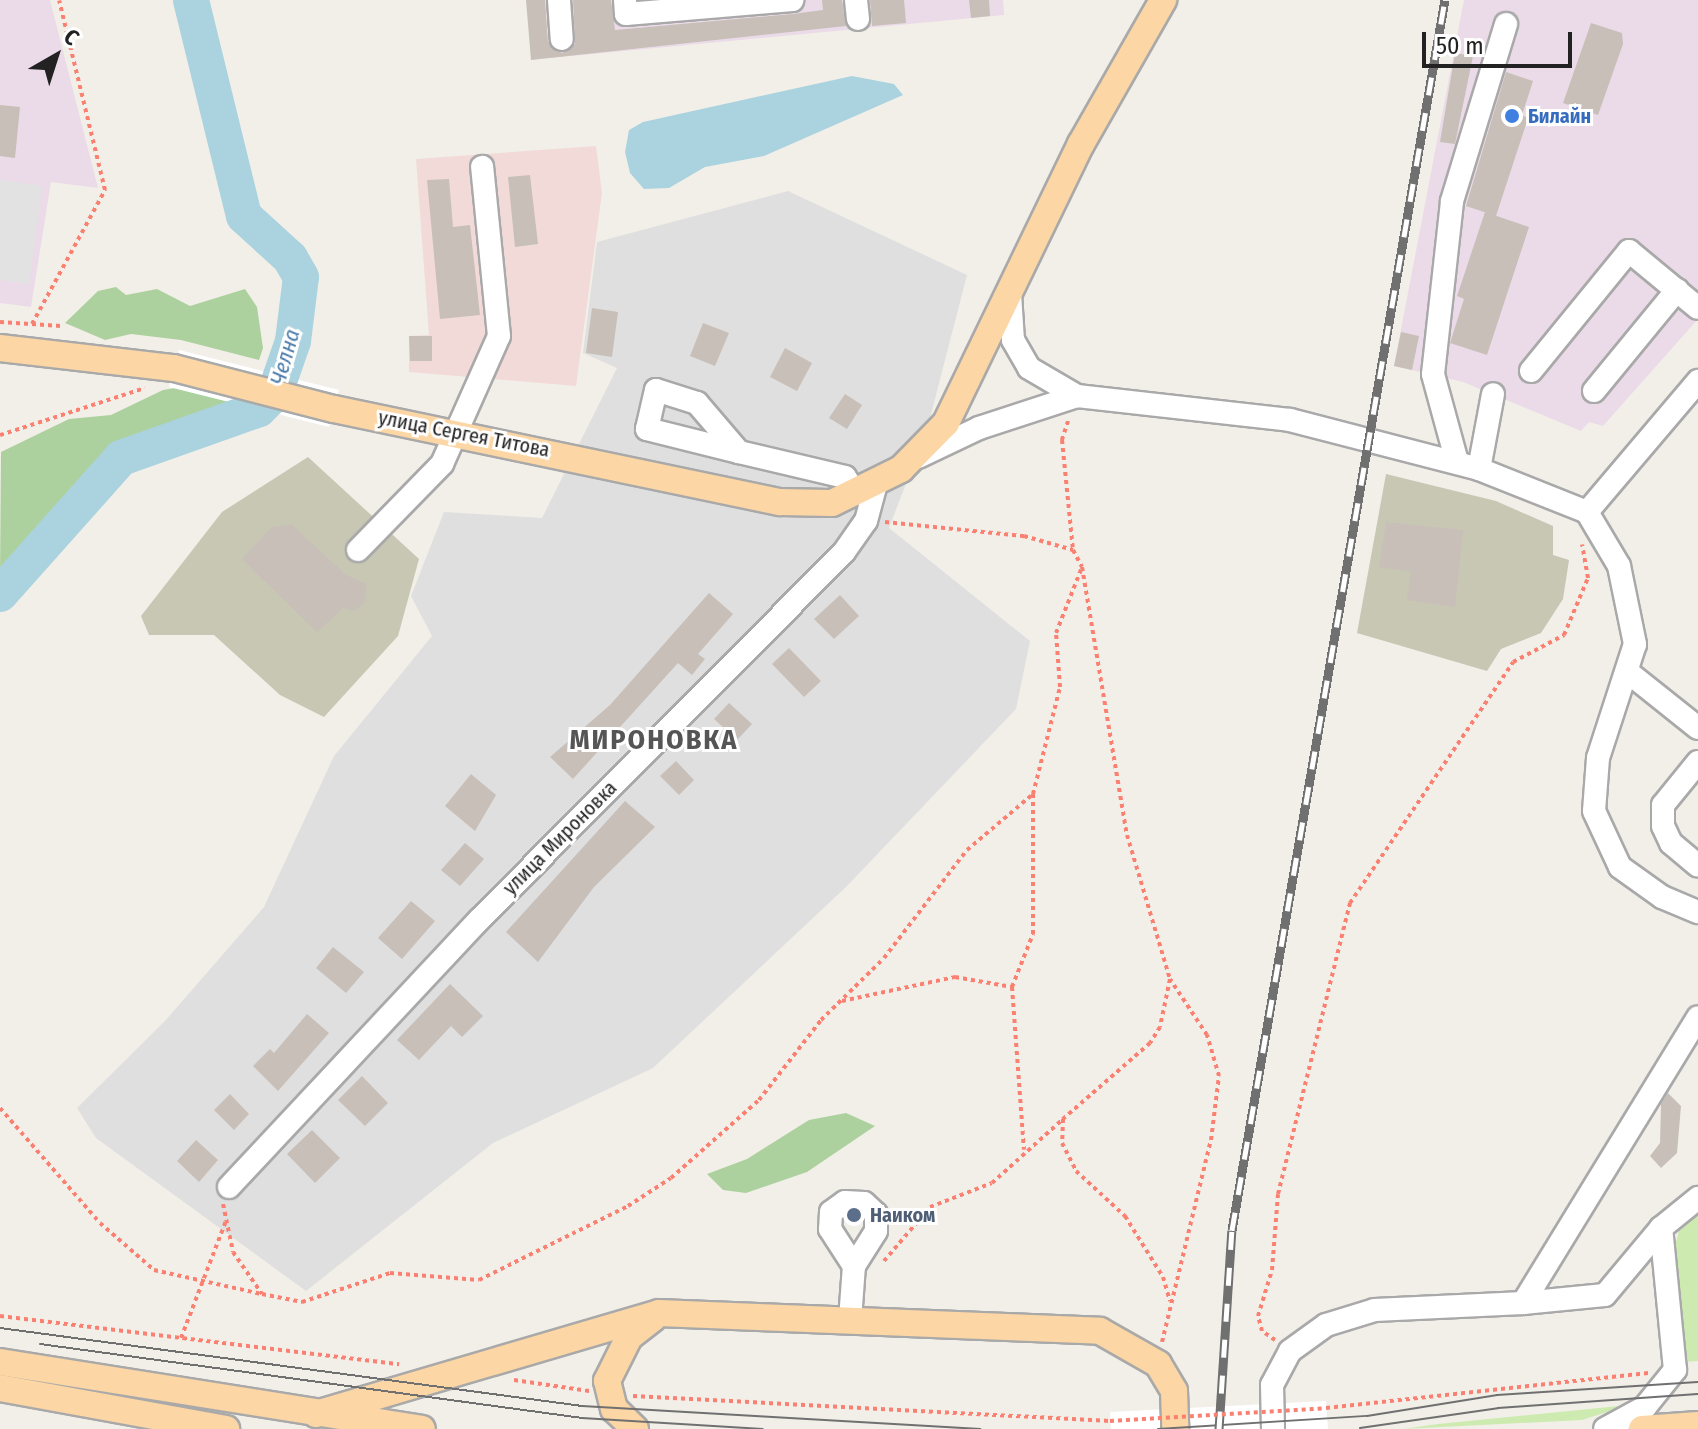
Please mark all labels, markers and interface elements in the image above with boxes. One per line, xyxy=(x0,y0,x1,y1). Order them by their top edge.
north arrow xyxy=(16,16,96,96)
scale bar xyxy=(1426,16,1576,66)
text: С xyxy=(58,23,84,51)
text: 50 m xyxy=(1436,32,1484,60)
place label: Билайн xyxy=(1528,104,1591,128)
marker: Билайн xyxy=(1503,107,1521,125)
water label: Челна xyxy=(264,326,306,388)
street label: улица Сергея Титова xyxy=(376,406,552,462)
district label: МИРОНОВКА xyxy=(569,723,739,757)
street label: улица Мироновка xyxy=(498,776,622,900)
place label: Наиком xyxy=(870,1203,935,1227)
marker: Наиком xyxy=(845,1206,863,1224)

